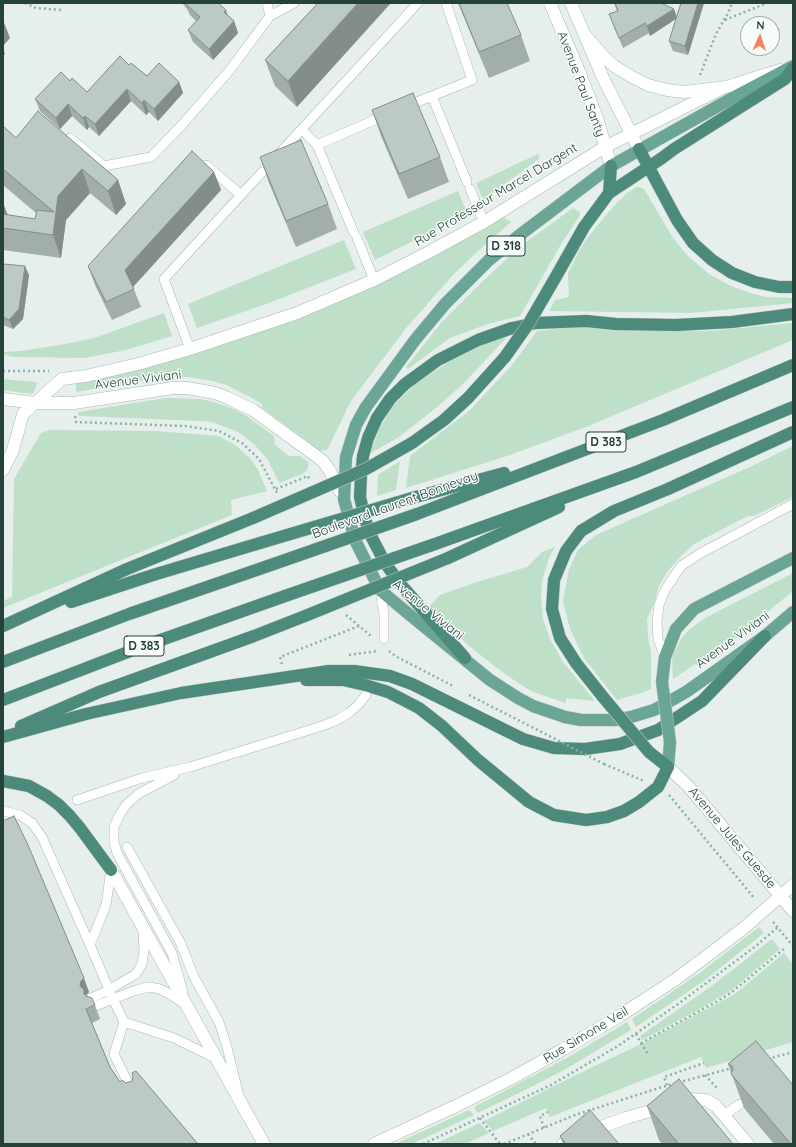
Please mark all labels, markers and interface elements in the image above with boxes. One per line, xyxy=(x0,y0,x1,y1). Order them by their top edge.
north arrow xyxy=(740,16,780,56)
text: N xyxy=(756,18,765,32)
street label: Avenue Paul Santy xyxy=(554,29,608,139)
street label: Rue Professeur Marcel Dargent xyxy=(412,140,580,250)
road number: D 318 xyxy=(487,236,525,256)
street label: Avenue Viviani xyxy=(94,367,182,393)
road number: D 383 xyxy=(586,432,626,452)
street label: Boulevard Laurent Bonnevay xyxy=(310,468,480,542)
street label: Avenue Viviani xyxy=(389,576,467,644)
street label: Avenue Viviani xyxy=(693,608,773,672)
road number: D 383 xyxy=(124,636,164,656)
street label: Avenue Jules Guesde xyxy=(685,784,779,892)
street label: Rue Simone Veil xyxy=(541,1003,631,1067)

